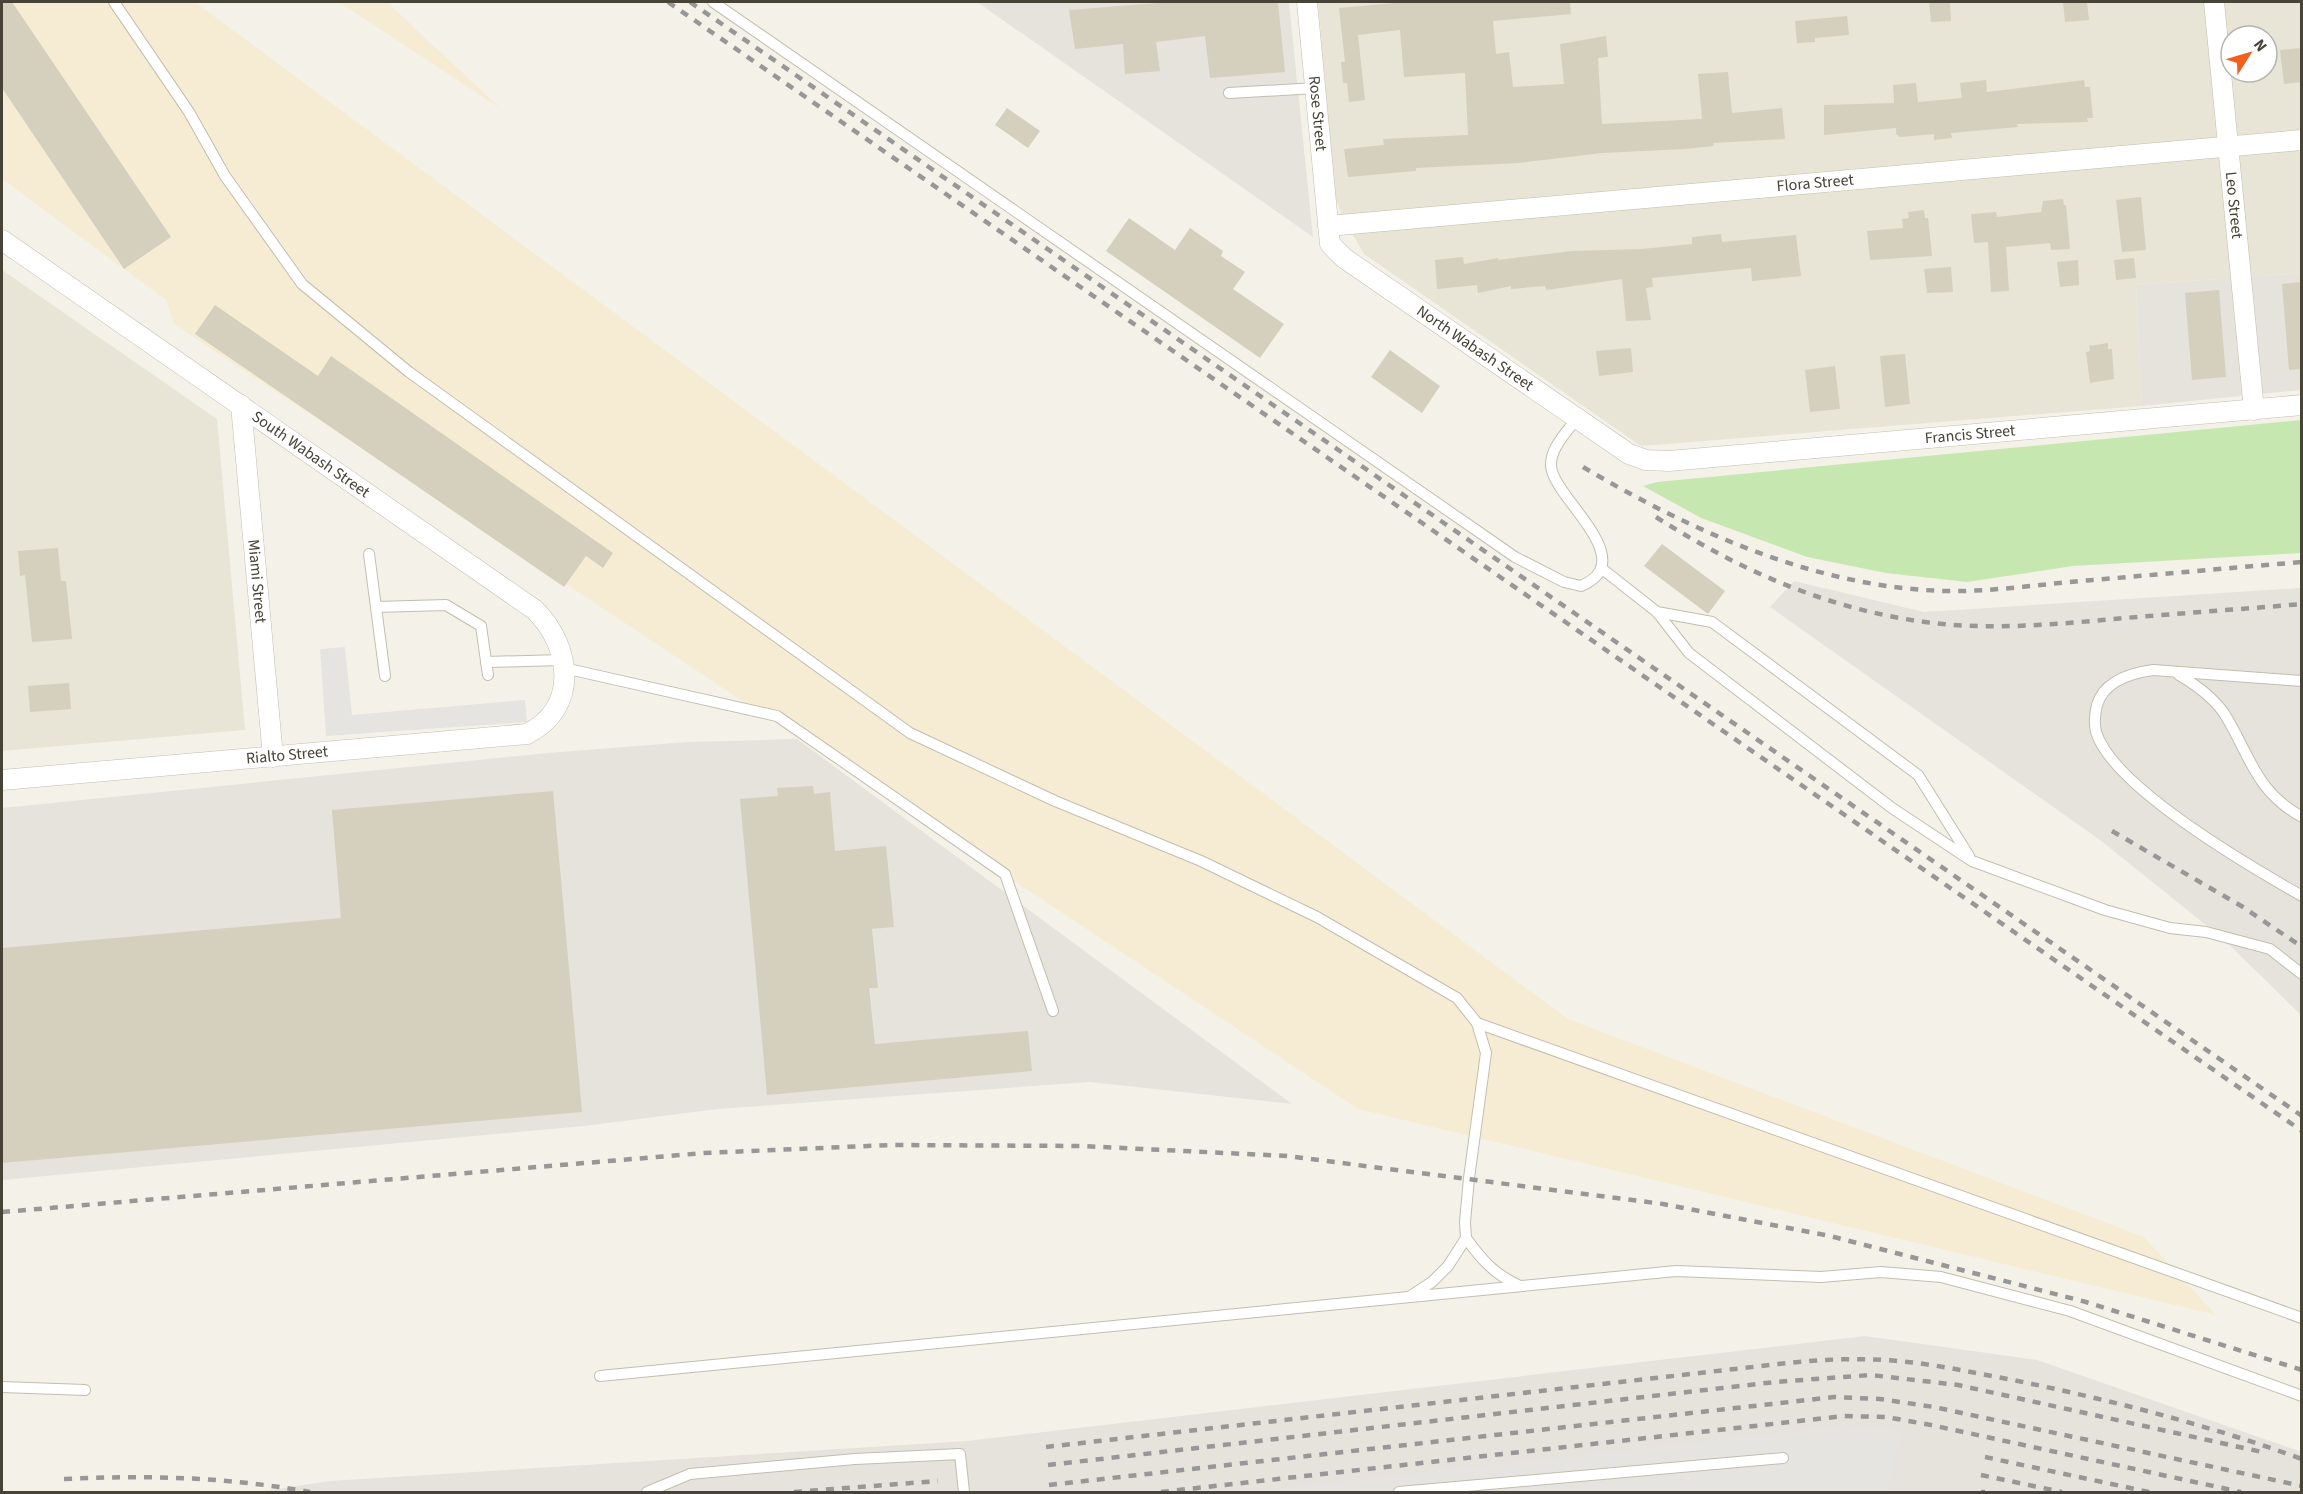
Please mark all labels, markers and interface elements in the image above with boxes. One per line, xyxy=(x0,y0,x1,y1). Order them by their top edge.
north arrow xyxy=(2219,24,2279,84)
text: N xyxy=(2248,35,2272,56)
street label: Rose Street xyxy=(1303,75,1332,153)
street label: Flora Street xyxy=(1776,169,1855,197)
street label: Leo Street xyxy=(2220,170,2248,240)
street label: North Wabash Street xyxy=(1412,300,1539,397)
street label: South Wabash Street xyxy=(247,406,375,503)
street label: Francis Street xyxy=(1924,419,2017,449)
street label: Miami Street xyxy=(242,538,272,625)
street label: Rialto Street xyxy=(245,740,330,770)

